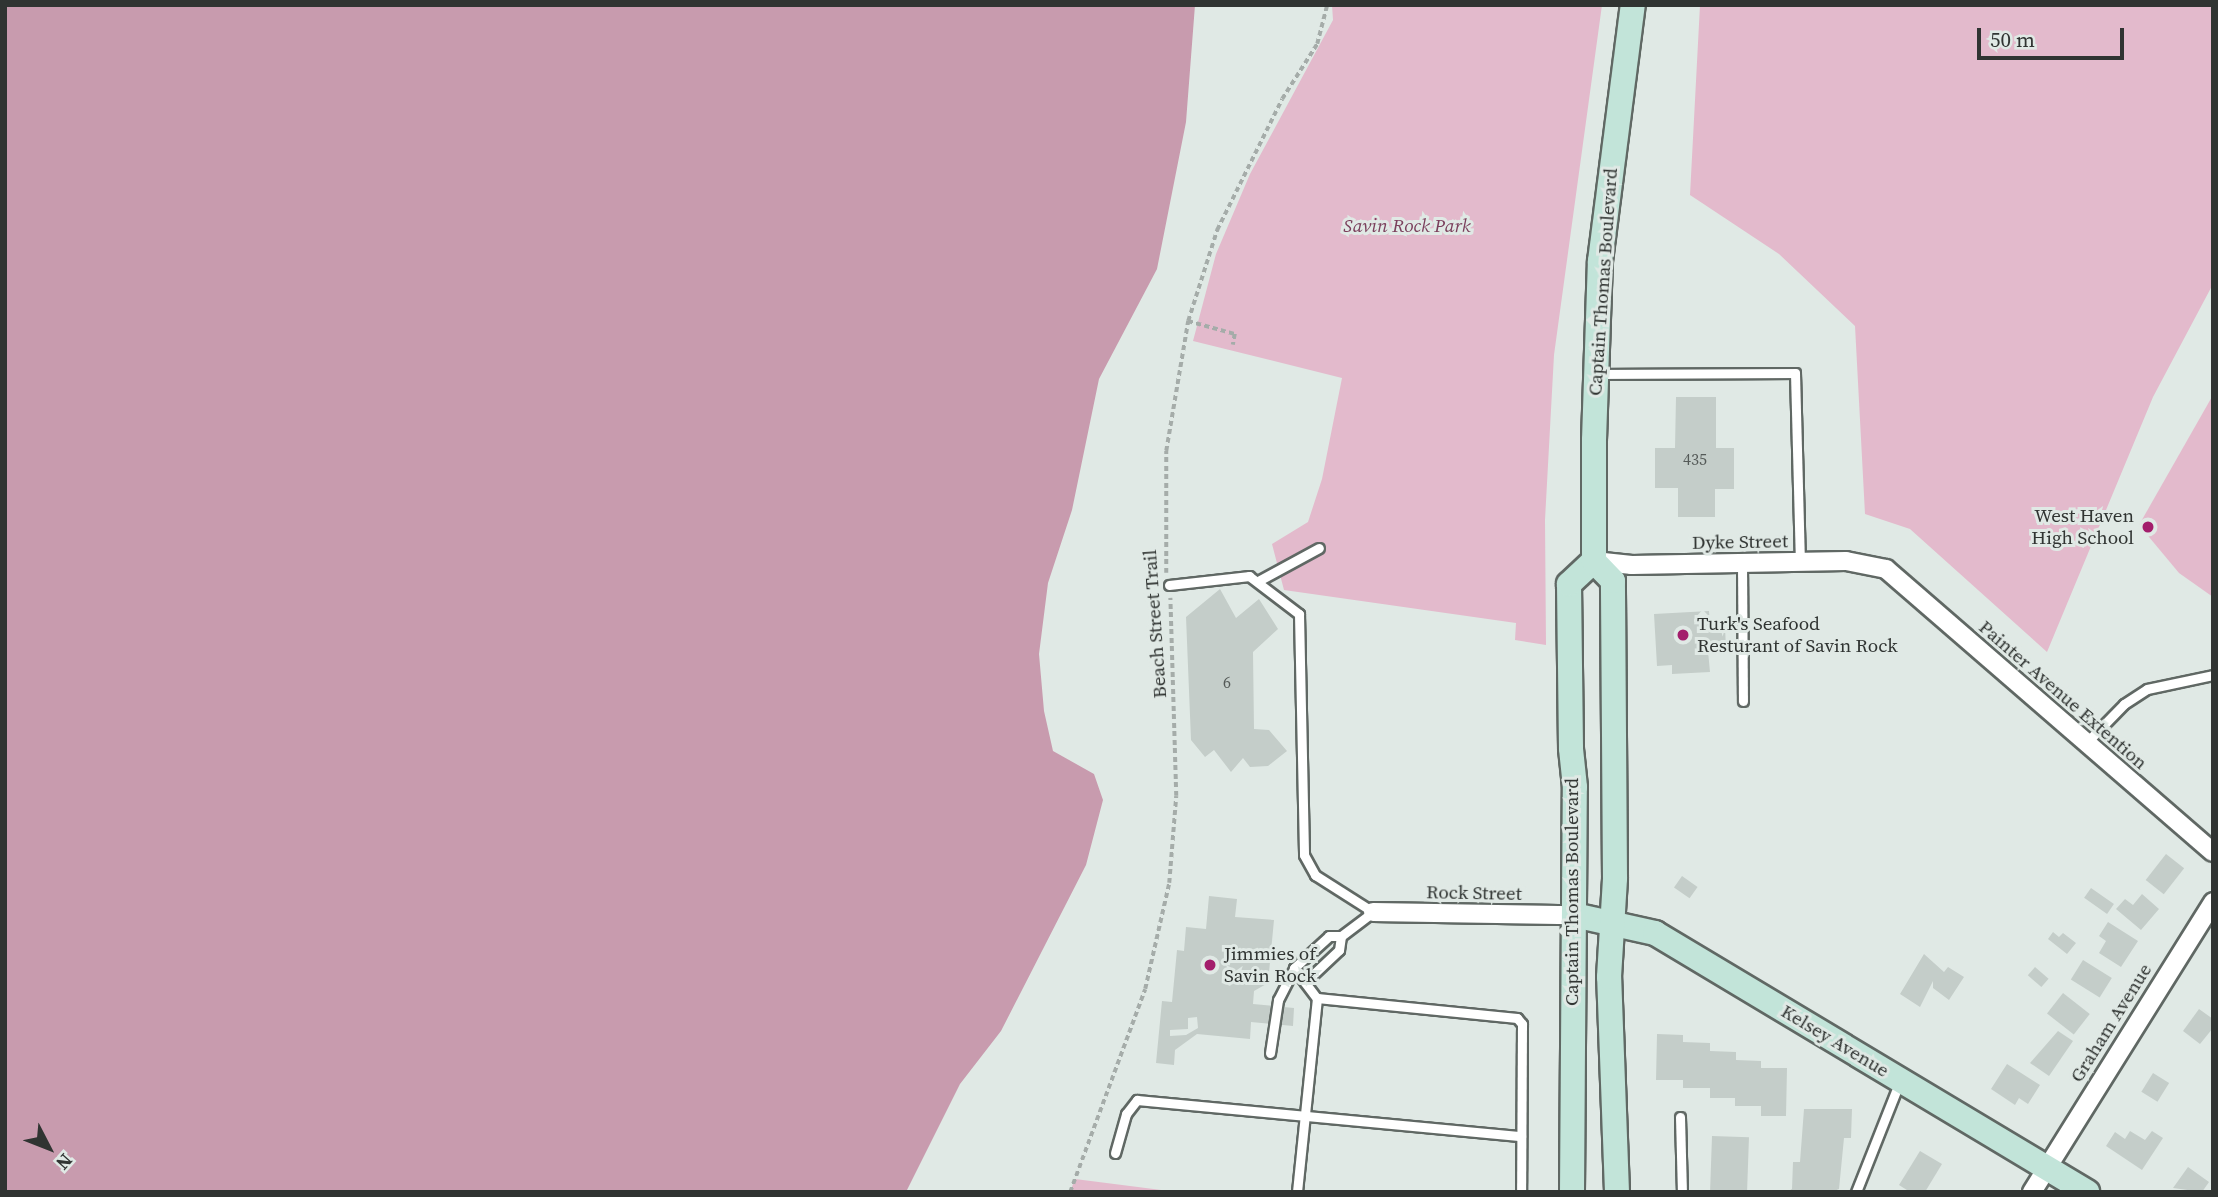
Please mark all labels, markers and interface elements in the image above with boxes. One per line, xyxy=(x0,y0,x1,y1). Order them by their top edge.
scale bar xyxy=(1980,14,2127,58)
text: 50 m xyxy=(1990,25,2035,54)
street label: Captain Thomas Boulevard xyxy=(1584,167,1622,397)
park label: Savin Rock Park xyxy=(1343,215,1471,237)
house number: 435 xyxy=(1683,449,1707,469)
place label: West Haven High School xyxy=(2031,505,2134,549)
marker: West Haven High School xyxy=(2140,519,2156,535)
street label: Dyke Street xyxy=(1692,530,1788,554)
street label: Beach Street Trail xyxy=(1138,549,1172,699)
place label: Turk's Seafood Resturant of Savin Rock xyxy=(1697,613,1898,657)
street label: Painter Avenue Extention xyxy=(1974,616,2152,774)
marker: Turk's Seafood Resturant of Savin Rock xyxy=(1675,627,1691,643)
house number: 6 xyxy=(1223,672,1231,692)
street label: Captain Thomas Boulevard xyxy=(1561,778,1583,1006)
street label: Rock Street xyxy=(1426,881,1522,905)
place label: Jimmies of Savin Rock xyxy=(1224,943,1316,987)
marker: Jimmies of Savin Rock xyxy=(1202,957,1218,973)
street label: Graham Avenue xyxy=(2065,960,2157,1086)
street label: Kelsey Avenue xyxy=(1777,1000,1893,1082)
north arrow xyxy=(14,1113,84,1183)
text: N xyxy=(50,1148,79,1176)

